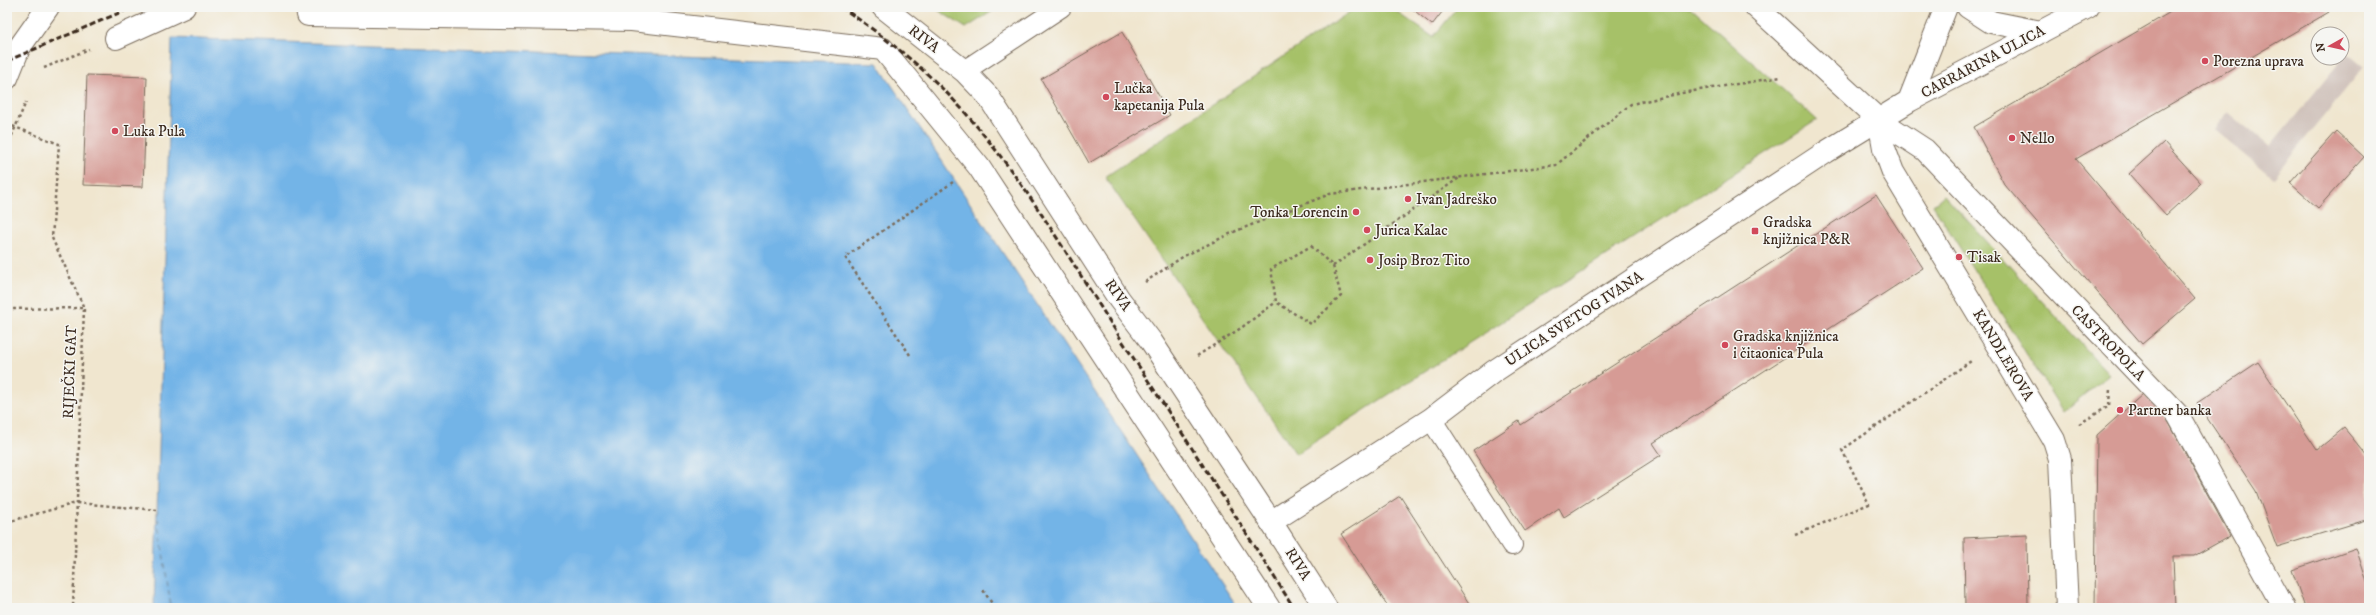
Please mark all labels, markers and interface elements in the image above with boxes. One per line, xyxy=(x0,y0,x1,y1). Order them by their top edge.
street label: RIVA xyxy=(905,21,944,57)
street label: CARRARINA ULICA xyxy=(1918,21,2049,103)
north arrow xyxy=(2310,26,2350,66)
text: N xyxy=(2314,42,2329,53)
place label: Porezna uprava xyxy=(2213,52,2305,71)
marker: Porezna uprava xyxy=(2200,56,2210,66)
place label: Lučka kapetanija Pula xyxy=(1114,79,1205,115)
marker: Lučka kapetanija Pula xyxy=(1101,92,1111,102)
place label: Luka Pula xyxy=(123,122,186,141)
marker: Luka Pula xyxy=(110,126,120,136)
place label: Nello xyxy=(2020,129,2055,148)
marker: Nello xyxy=(2007,133,2017,143)
place label: Ivan Jadreško xyxy=(1416,190,1497,209)
marker: Ivan Jadreško xyxy=(1403,194,1413,204)
place label: Tonka Lorencin xyxy=(1250,203,1348,222)
marker: Tonka Lorencin xyxy=(1351,207,1361,217)
place label: Gradska knjižnica P&R xyxy=(1763,213,1850,249)
place label: Jurica Kalac xyxy=(1373,221,1448,240)
marker: Jurica Kalac xyxy=(1362,225,1372,235)
marker: Gradska knjižnica P&R xyxy=(1750,226,1760,236)
place label: Tisak xyxy=(1967,248,2002,267)
place label: Josip Broz Tito xyxy=(1376,251,1470,270)
marker: Tisak xyxy=(1954,252,1964,262)
marker: Josip Broz Tito xyxy=(1365,255,1375,265)
street label: ULICA SVETOG IVANA xyxy=(1501,267,1647,371)
street label: RIVA xyxy=(1100,275,1136,315)
street label: CASTROPOLA xyxy=(2067,301,2149,385)
street label: KANDLEROVA xyxy=(1968,306,2038,405)
street label: RIJEČKI GAT xyxy=(58,324,81,419)
place label: Gradska knjižnica i čitaonica Pula xyxy=(1733,327,1839,363)
marker: Gradska knjižnica i čitaonica Pula xyxy=(1720,340,1730,350)
place label: Partner banka xyxy=(2128,401,2212,420)
marker: Partner banka xyxy=(2115,405,2125,415)
street label: RIVA xyxy=(1281,544,1315,584)

